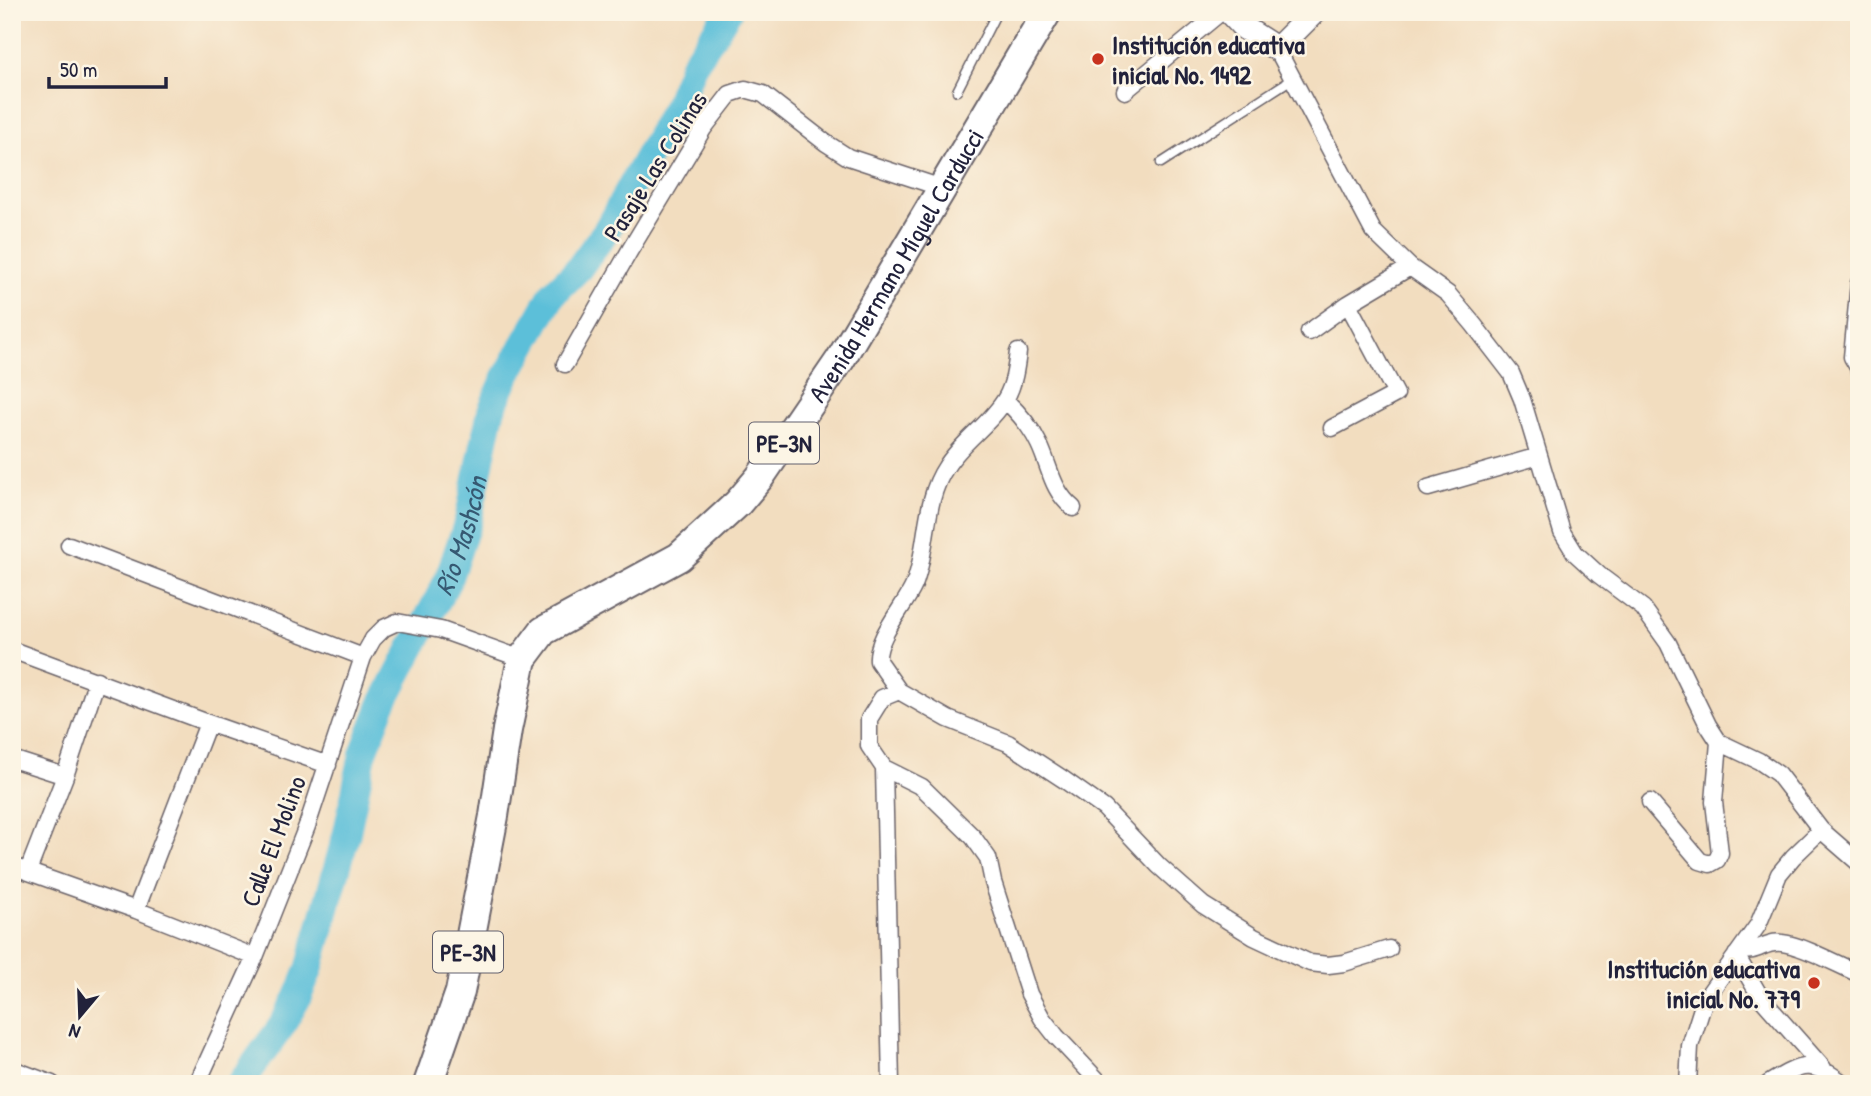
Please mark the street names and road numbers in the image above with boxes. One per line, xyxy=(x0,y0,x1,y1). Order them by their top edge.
street label: Pasaje Las Colinas xyxy=(595,84,715,248)
street label: Avenida Hermano Miguel Carducci xyxy=(799,122,992,408)
road number: PE-3N xyxy=(749,422,819,463)
street label: Calle El Molino xyxy=(232,771,314,911)
road number: PE-3N xyxy=(433,932,503,972)

